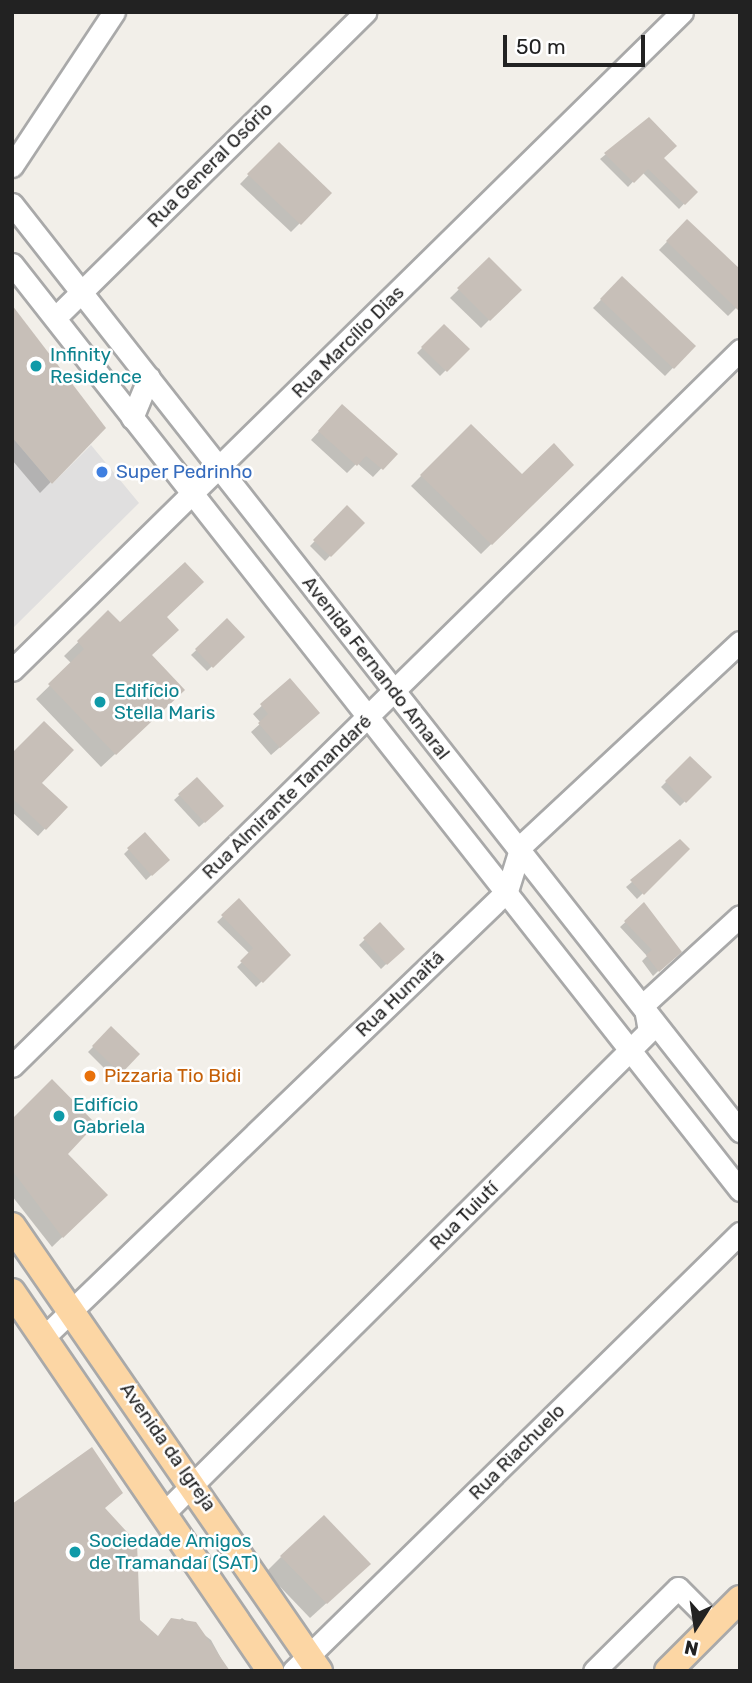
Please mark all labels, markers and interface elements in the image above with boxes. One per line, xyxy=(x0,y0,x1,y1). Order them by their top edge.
scale bar xyxy=(507,21,649,65)
text: 50 m xyxy=(516,34,566,59)
street label: Rua General Osório xyxy=(143,98,277,232)
street label: Rua Marcílio Dias xyxy=(287,281,409,403)
place label: Infinity Residence xyxy=(50,344,142,388)
marker: Infinity Residence xyxy=(28,358,44,374)
place label: Super Pedrinho xyxy=(116,461,253,483)
marker: Super Pedrinho xyxy=(94,464,110,480)
street label: Avenida Fernando Amaral xyxy=(297,572,455,764)
place label: Edifício Stella Maris xyxy=(114,680,215,724)
marker: Edifício Stella Maris xyxy=(92,694,108,710)
street label: Rua Almirante Tamandaré xyxy=(197,710,377,884)
street label: Rua Humaitá xyxy=(351,946,449,1042)
place label: Pizzaria Tio Bidi xyxy=(104,1065,242,1087)
marker: Pizzaria Tio Bidi xyxy=(82,1068,98,1084)
place label: Edifício Gabriela xyxy=(73,1094,145,1138)
marker: Edifício Gabriela xyxy=(51,1108,67,1124)
street label: Rua Tuiutí xyxy=(425,1177,503,1255)
street label: Avenida da Igreja xyxy=(115,1378,221,1516)
street label: Rua Riachuelo xyxy=(464,1399,570,1505)
place label: Sociedade Amigos de Tramandaí (SAT) xyxy=(89,1530,259,1574)
marker: Sociedade Amigos de Tramandaí (SAT) xyxy=(67,1544,83,1560)
north arrow xyxy=(661,1592,731,1662)
text: N xyxy=(682,1635,701,1661)

